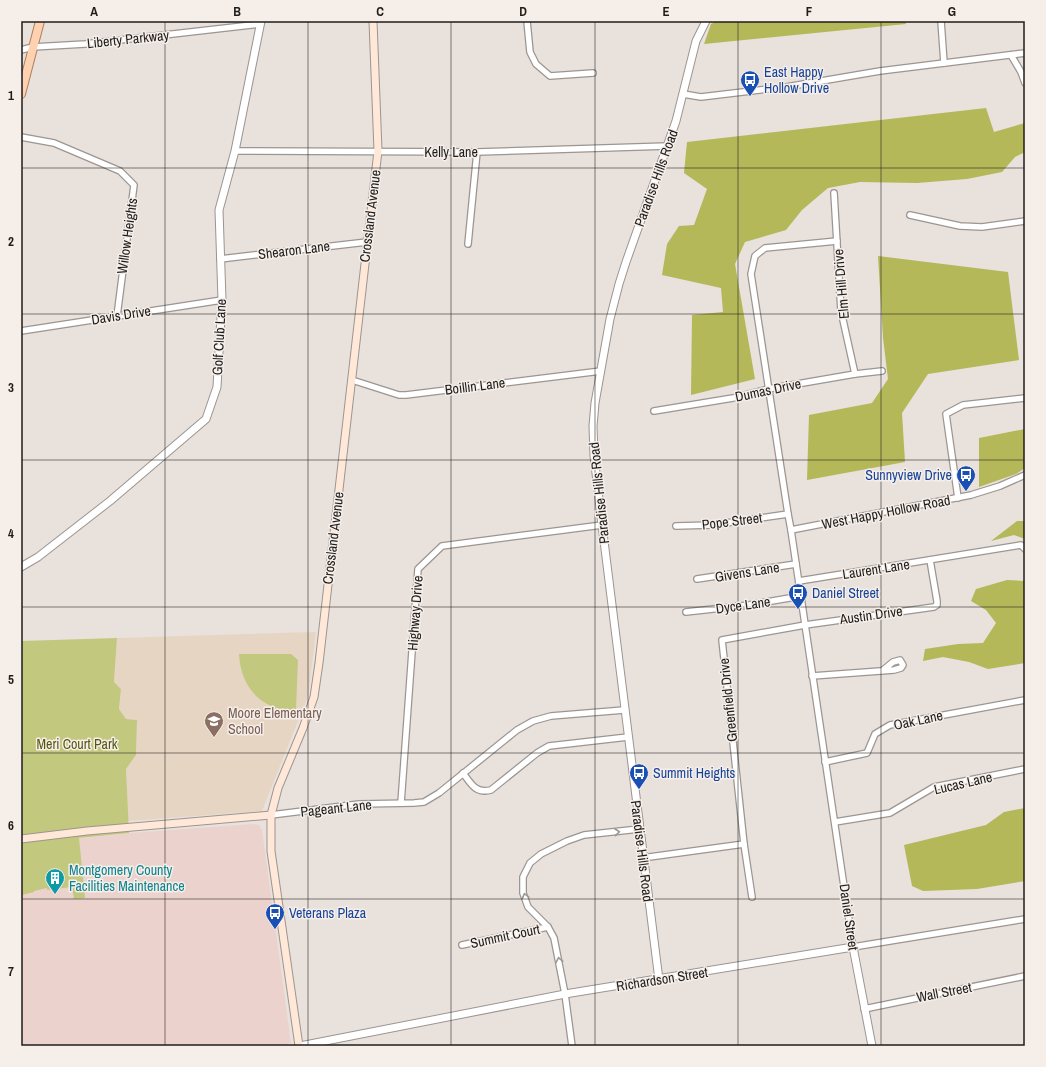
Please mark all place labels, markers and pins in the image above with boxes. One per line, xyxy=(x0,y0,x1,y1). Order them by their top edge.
place label: East Happy Hollow Drive xyxy=(764,63,829,97)
bus stop icon: East Happy Hollow Drive xyxy=(739,69,761,97)
bus stop icon: Sunnyview Drive xyxy=(955,464,977,492)
place label: Sunnyview Drive xyxy=(865,466,952,484)
bus stop icon: Daniel Street xyxy=(787,582,809,610)
place label: Daniel Street xyxy=(812,584,879,602)
place label: Moore Elementary School xyxy=(228,704,322,738)
school or university icon: Moore Elementary School xyxy=(203,710,225,738)
bus stop icon: Summit Heights xyxy=(628,762,650,790)
place label: Summit Heights xyxy=(653,764,736,782)
place label: Montgomery County Facilities Maintenance xyxy=(69,861,185,895)
building icon: Montgomery County Facilities Maintenance xyxy=(44,867,66,895)
bus stop icon: Veterans Plaza xyxy=(264,902,286,930)
place label: Veterans Plaza xyxy=(289,904,367,922)

